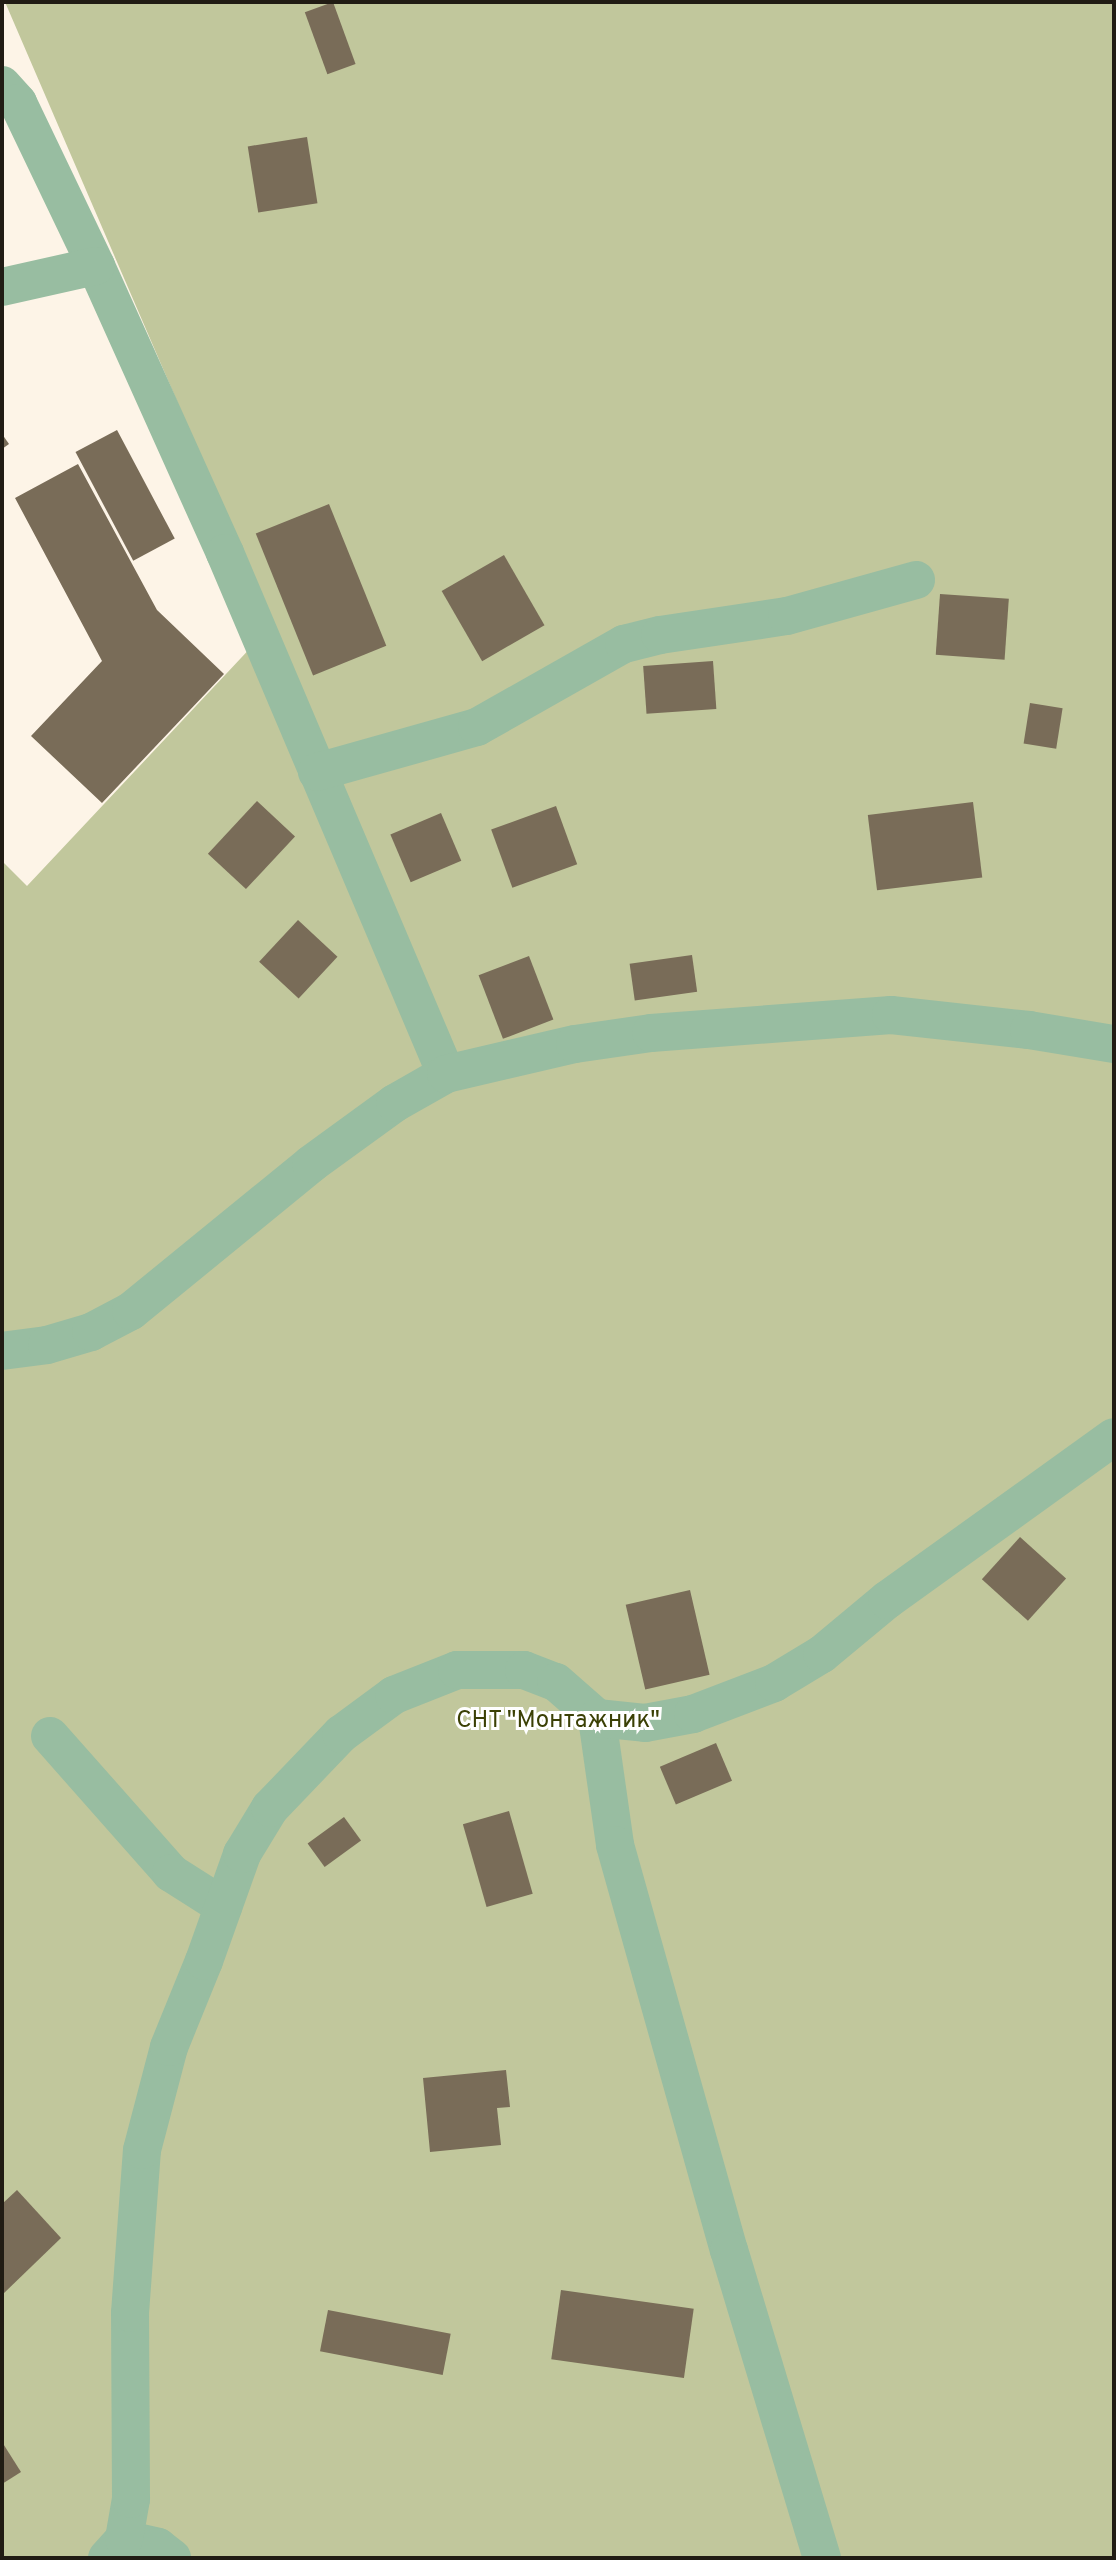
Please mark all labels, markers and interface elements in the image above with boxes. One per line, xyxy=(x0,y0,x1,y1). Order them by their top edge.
park label: СНТ "Монтажник" xyxy=(456,1708,660,1736)

